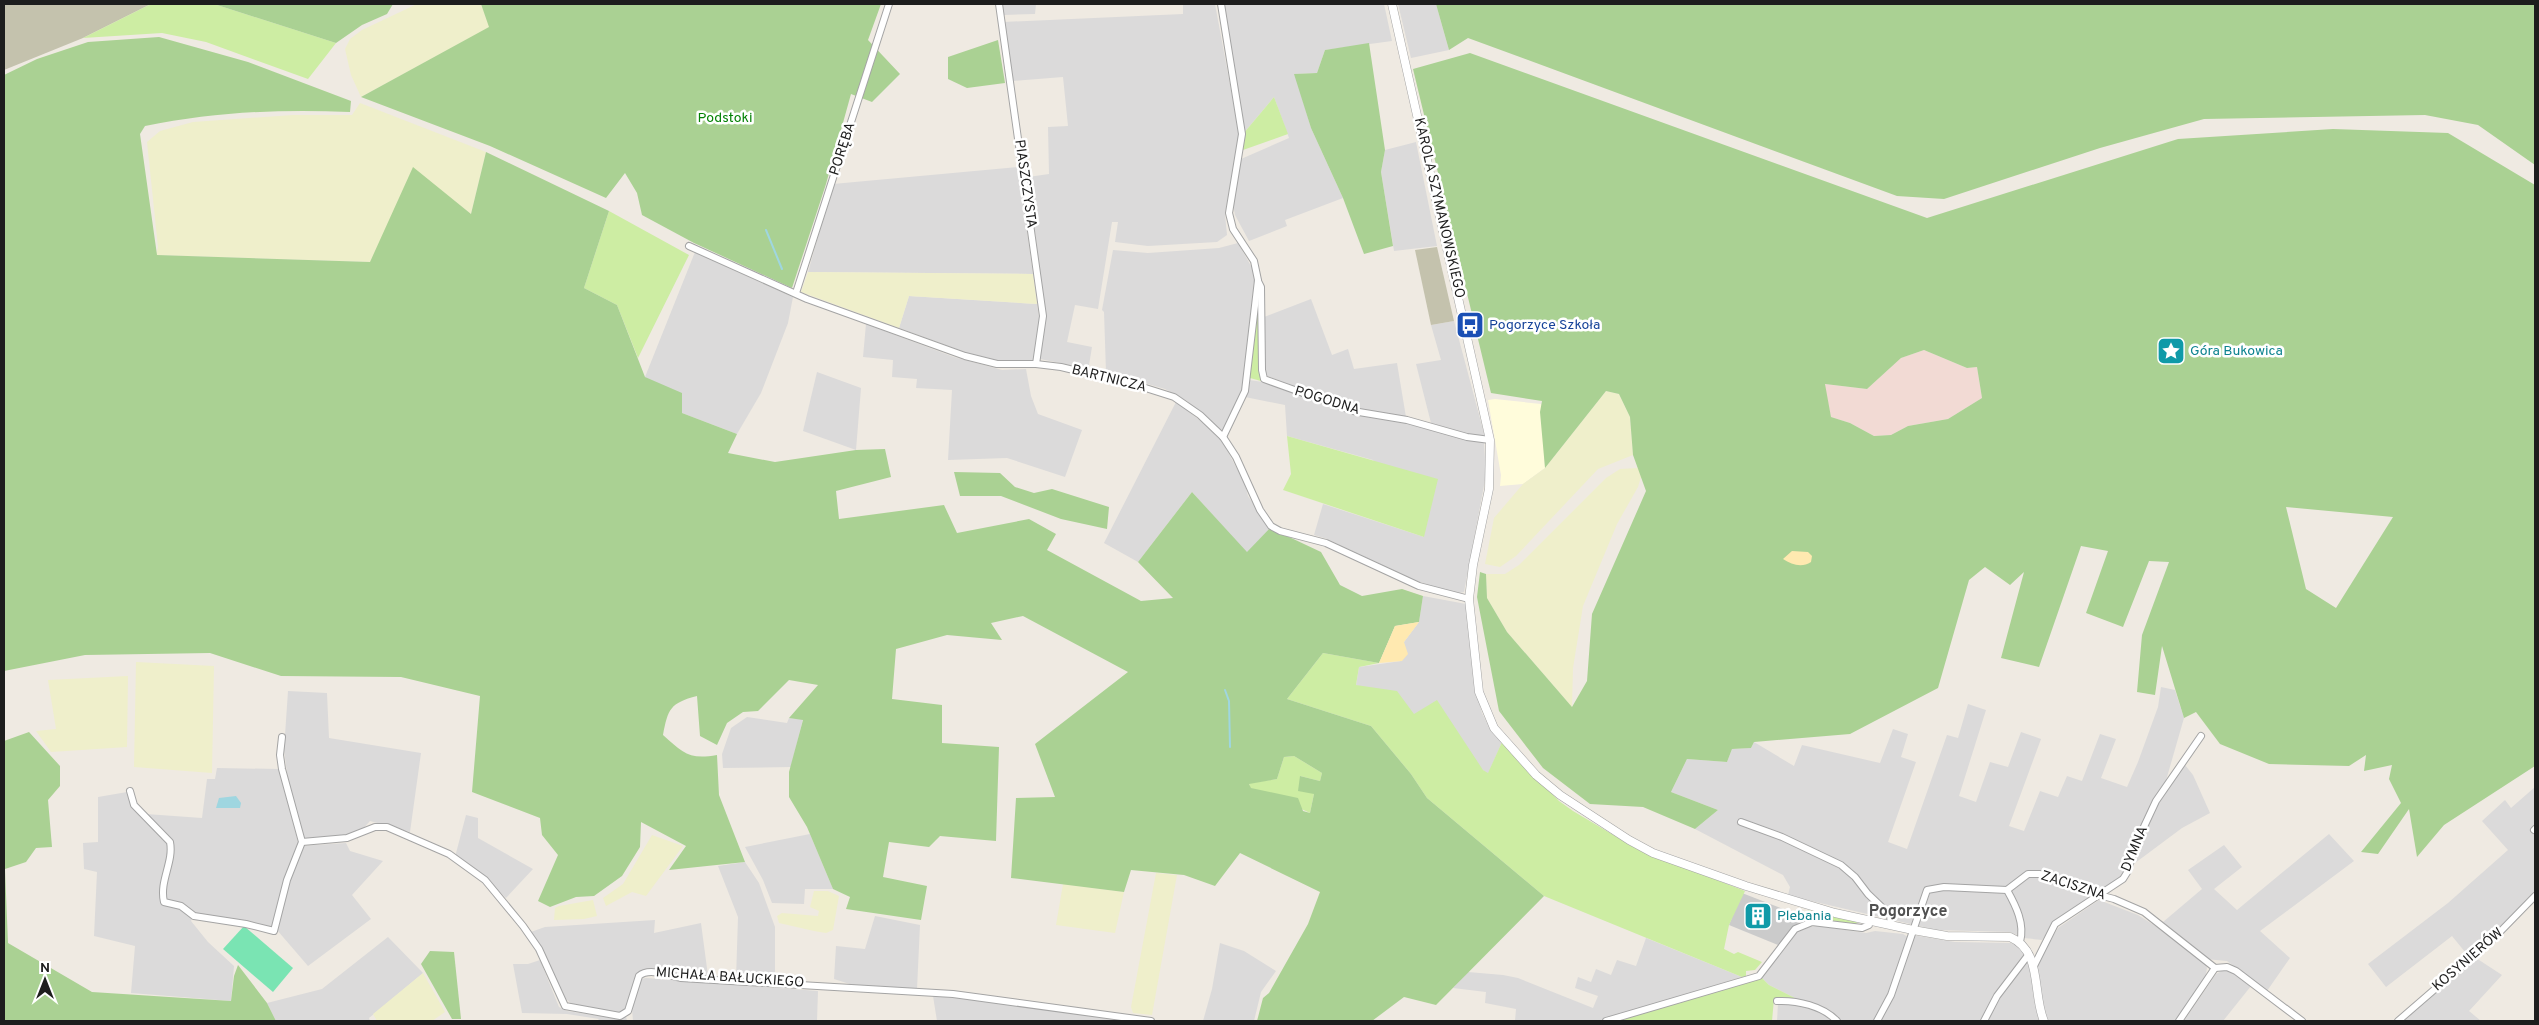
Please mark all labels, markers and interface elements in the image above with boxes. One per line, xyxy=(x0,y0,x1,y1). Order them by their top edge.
park label: Podstoki xyxy=(697,110,753,127)
street label: KAROLA SZYMANOWSKIEGO xyxy=(1410,116,1468,300)
street label: PORĘBA xyxy=(826,120,860,178)
street label: PIASZCZYSTA xyxy=(1010,139,1040,229)
bus stop icon: Pogorzyce Szkoła xyxy=(1455,310,1485,340)
place label: Pogorzyce Szkoła xyxy=(1489,317,1600,334)
place icon: Góra Bukowica xyxy=(2156,336,2186,366)
place label: Góra Bukowica xyxy=(2190,343,2283,360)
street label: BARTNICZA xyxy=(1070,362,1148,396)
street label: POGODNA xyxy=(1292,383,1362,419)
street label: DYMNA xyxy=(2118,824,2152,874)
street label: ZACISZNA xyxy=(2038,868,2108,904)
building icon: Plebania xyxy=(1743,901,1773,931)
district label: Pogorzyce xyxy=(1869,902,1947,922)
place label: Plebania xyxy=(1777,908,1831,925)
street label: KOSYNIERÓW xyxy=(2428,924,2507,995)
north arrow xyxy=(20,955,70,1005)
text: N xyxy=(40,960,50,977)
street label: MICHAŁA BAŁUCKIEGO xyxy=(655,964,805,992)

